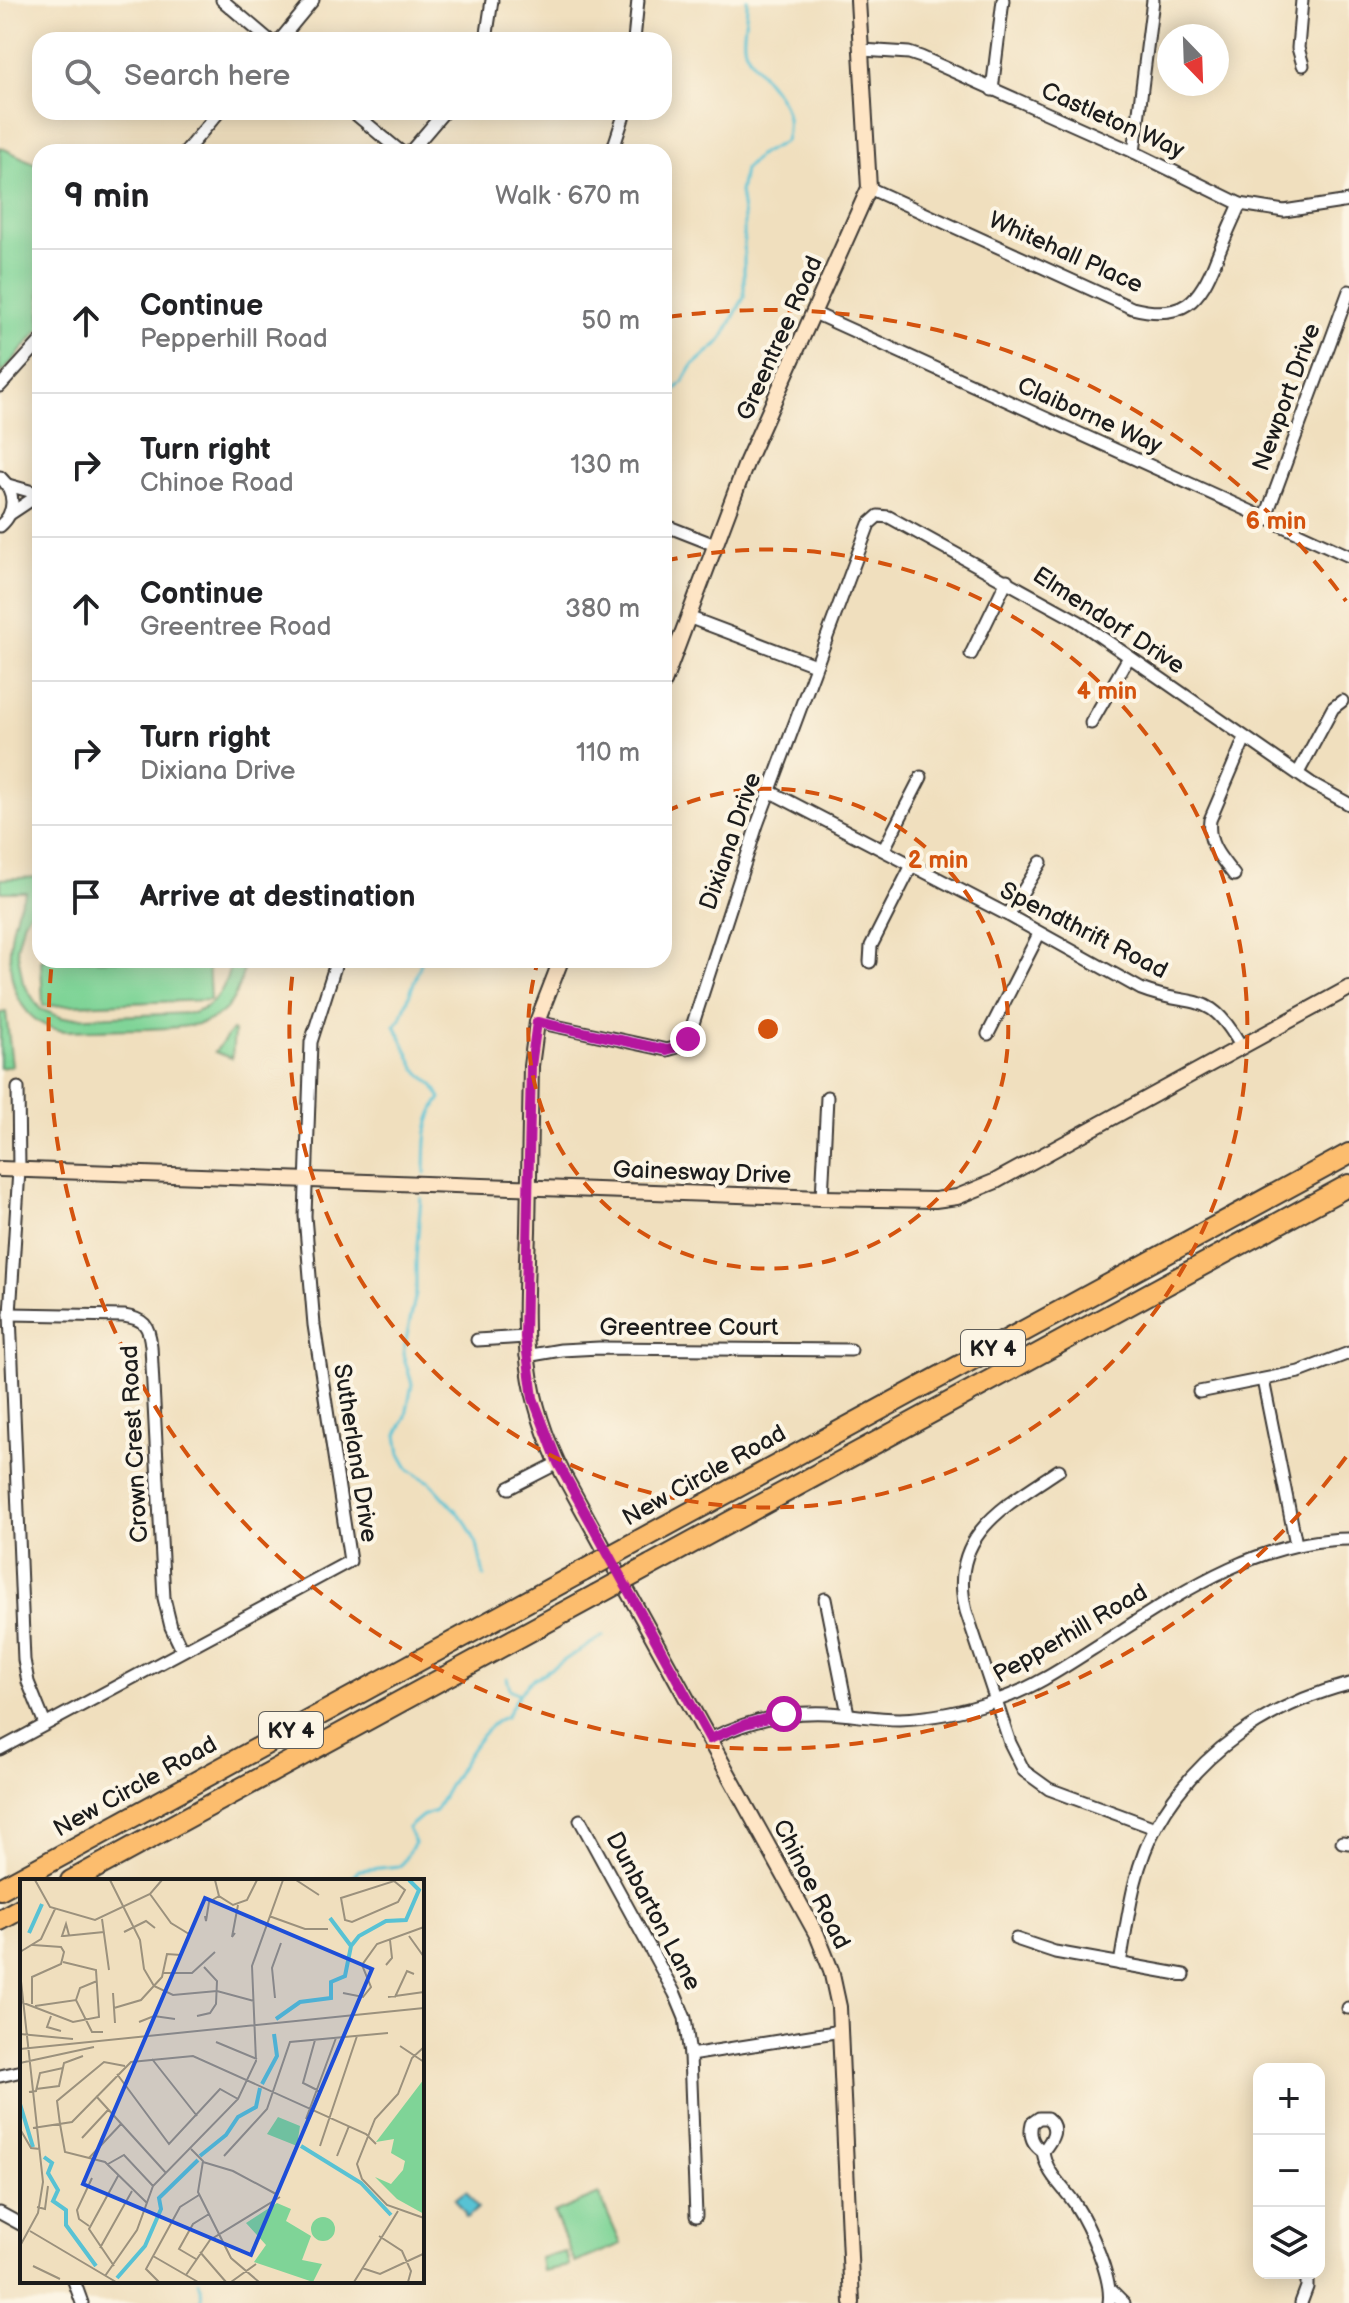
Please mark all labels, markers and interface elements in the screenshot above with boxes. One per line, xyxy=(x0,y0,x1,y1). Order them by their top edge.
north arrow xyxy=(1157,24,1229,96)
search box xyxy=(32,32,672,120)
icon: search xyxy=(60,54,104,98)
text: Search here xyxy=(124,58,290,94)
street label: Castleton Way xyxy=(1037,76,1189,165)
text: 9 min xyxy=(64,176,149,217)
text: Walk · 670 m xyxy=(495,181,640,212)
street label: Whitehall Place xyxy=(984,206,1147,299)
street label: Greentree Road xyxy=(730,252,829,425)
text: Continue xyxy=(140,288,263,324)
icon: ahead xyxy=(64,299,108,343)
text: 50 m xyxy=(581,306,640,337)
street label: Newport Drive xyxy=(1246,319,1327,475)
text: Pepperhill Road xyxy=(140,324,328,355)
street label: Claiborne Way xyxy=(1013,371,1167,460)
text: Turn right xyxy=(140,432,271,468)
icon: right xyxy=(64,443,108,487)
text: 130 m xyxy=(570,450,640,481)
text: Chinoe Road xyxy=(140,468,294,499)
text: 6 min xyxy=(1246,507,1306,536)
street label: Elmendorf Drive xyxy=(1027,561,1190,680)
text: Continue xyxy=(140,576,263,612)
icon: ahead xyxy=(64,587,108,631)
text: 380 m xyxy=(565,594,640,625)
text: Greentree Road xyxy=(140,612,331,643)
text: 4 min xyxy=(1077,677,1137,706)
text: Turn right xyxy=(140,720,271,756)
icon: right xyxy=(64,731,108,775)
text: 110 m xyxy=(576,738,640,769)
text: Dixiana Drive xyxy=(140,756,296,787)
street label: Dixiana Drive xyxy=(693,769,768,914)
text: 2 min xyxy=(908,846,968,875)
icon: arrive xyxy=(64,875,108,919)
street label: Spendthrift Road xyxy=(995,876,1172,985)
text: Arrive at destination xyxy=(140,879,416,915)
centre of rings xyxy=(754,1015,782,1043)
route end xyxy=(670,1021,706,1057)
street label: Gainesway Drive xyxy=(612,1155,792,1190)
street label: Greentree Court xyxy=(600,1313,779,1342)
road number: KY 4 xyxy=(961,1330,1025,1366)
street label: Crown Crest Road xyxy=(115,1344,154,1544)
street label: Sutherland Drive xyxy=(327,1362,384,1544)
street label: New Circle Road xyxy=(617,1419,791,1532)
street label: Pepperhill Road xyxy=(988,1578,1153,1689)
route start xyxy=(766,1696,802,1732)
road number: KY 4 xyxy=(259,1712,323,1748)
street label: New Circle Road xyxy=(48,1730,222,1843)
street label: Chinoe Road xyxy=(766,1814,857,1954)
street label: Dunbarton Lane xyxy=(600,1827,708,1995)
inset map xyxy=(20,1879,424,2283)
map controls xyxy=(1253,2063,1325,2279)
button: + xyxy=(1253,2063,1325,2135)
button: − xyxy=(1253,2135,1325,2207)
button: layers xyxy=(1253,2207,1325,2279)

